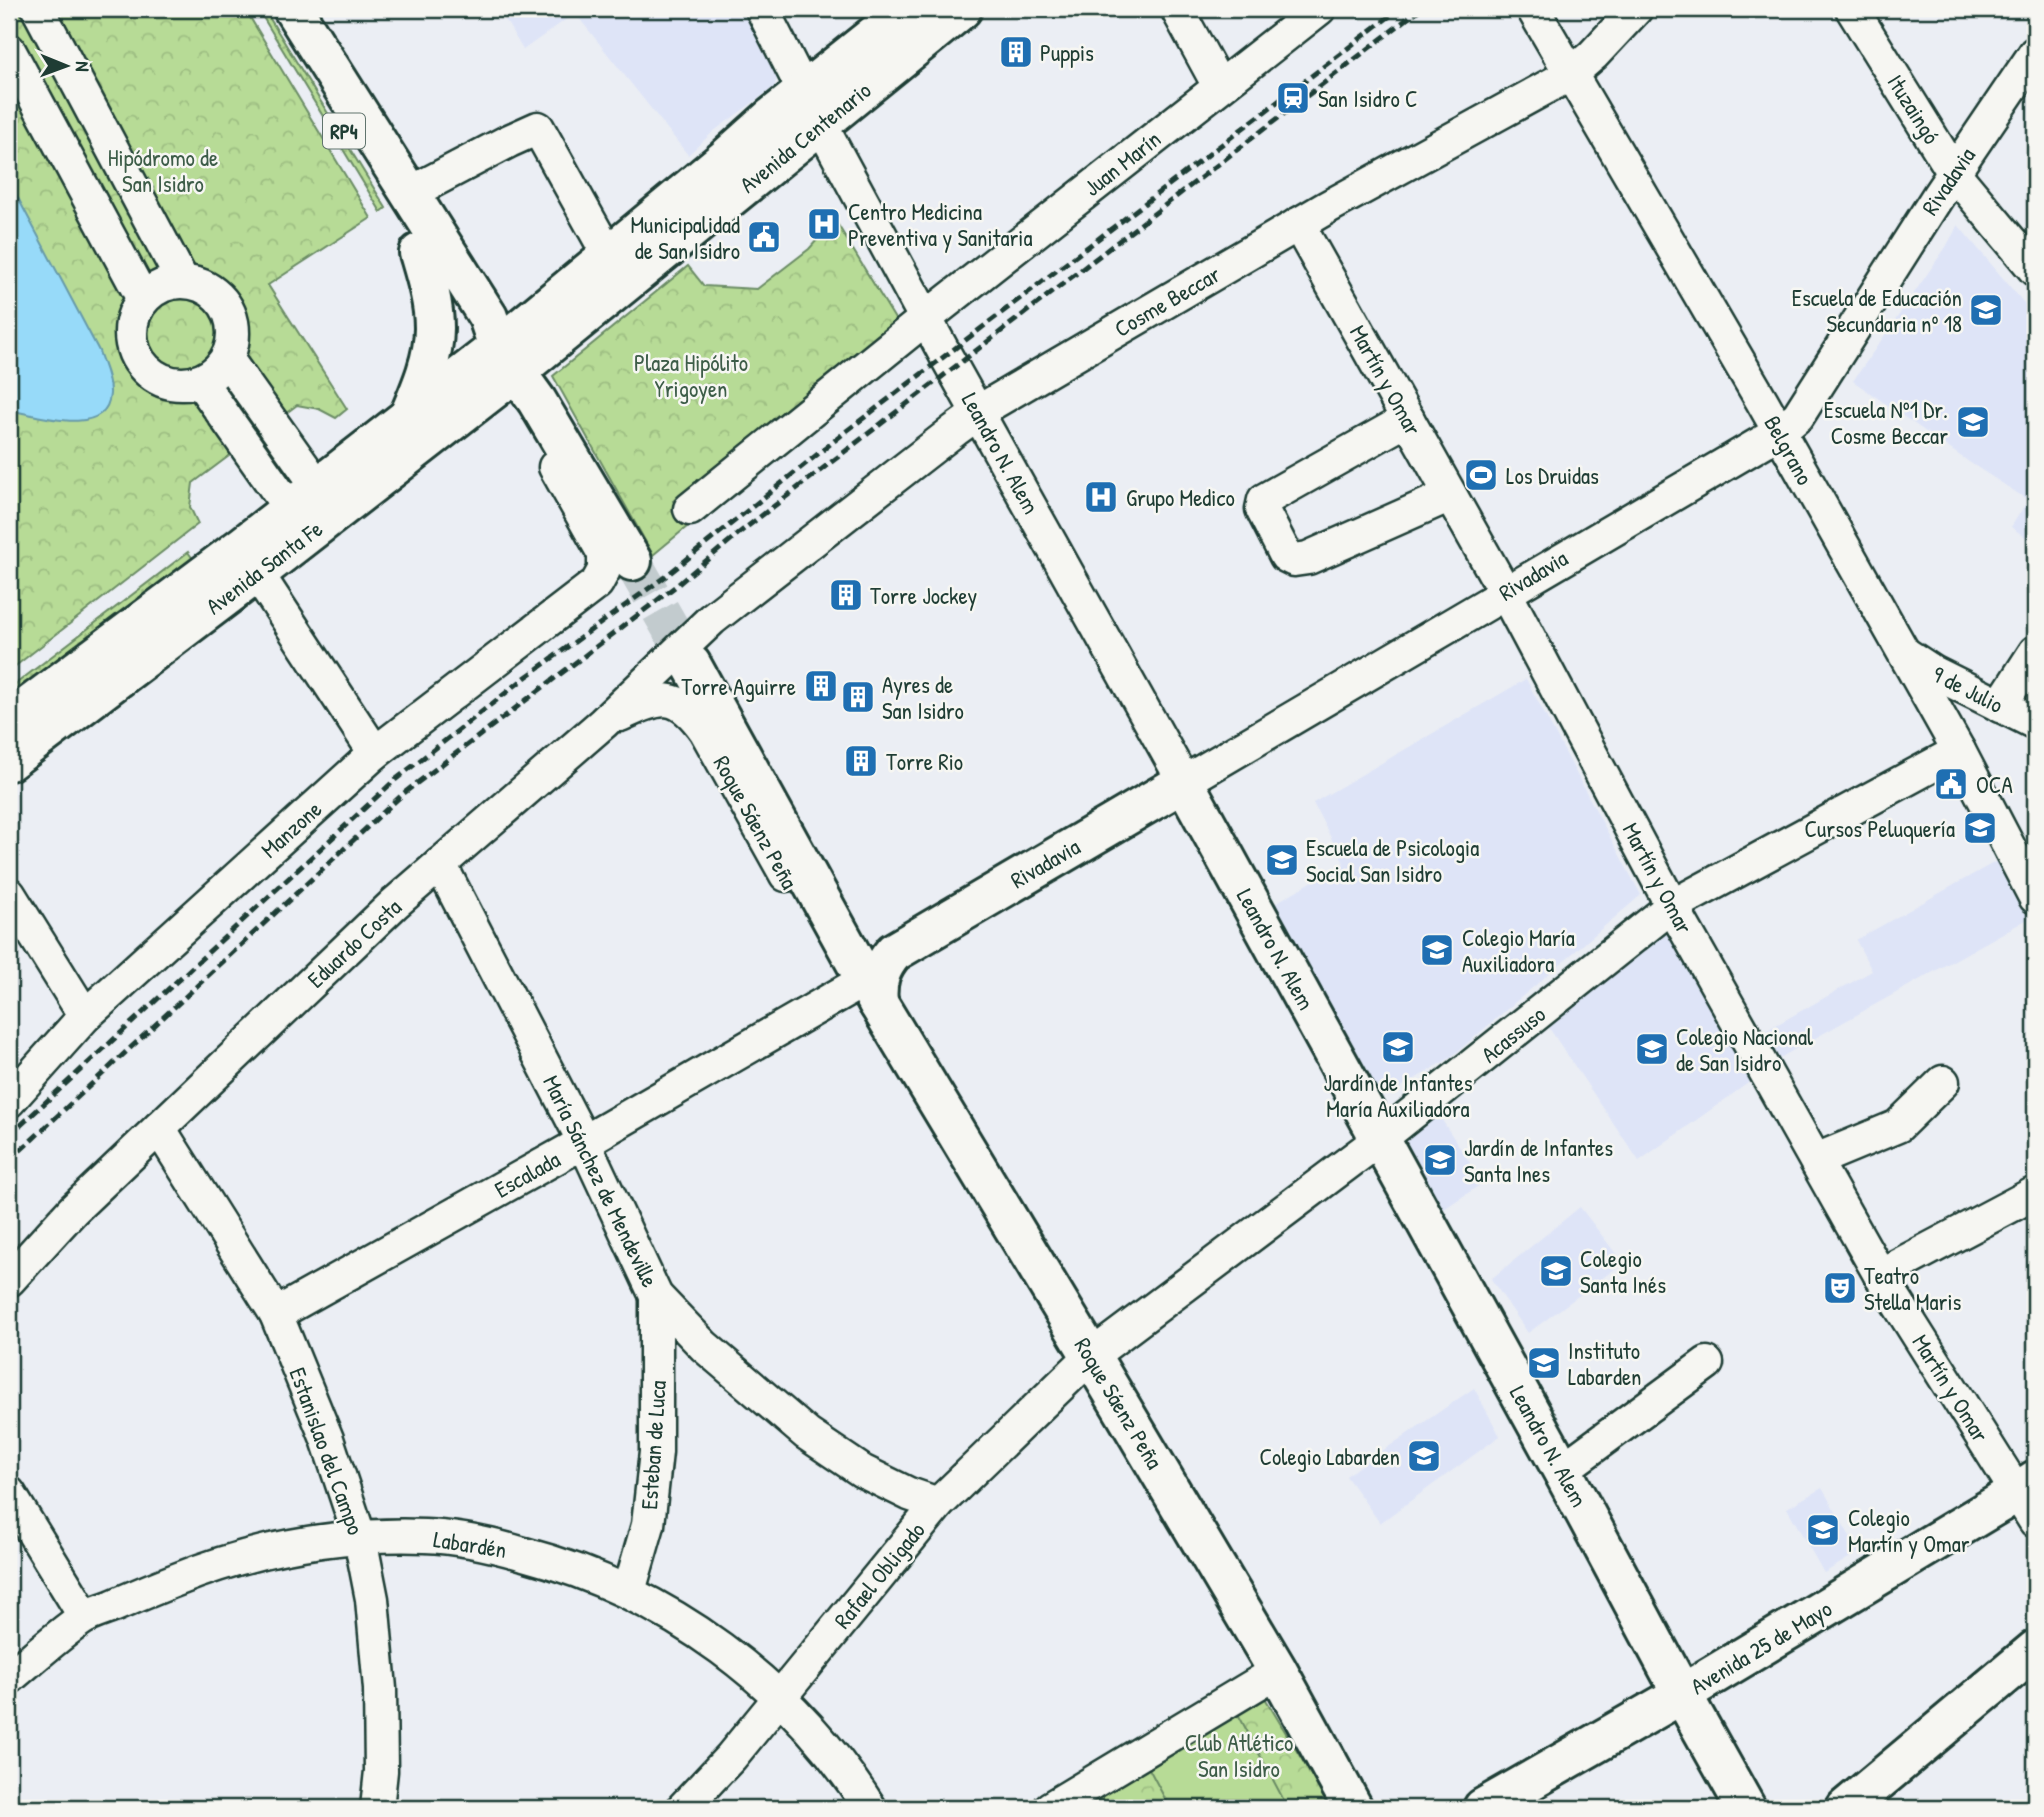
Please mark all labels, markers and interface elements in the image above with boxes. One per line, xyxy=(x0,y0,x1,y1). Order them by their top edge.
north arrow xyxy=(32,32,102,102)
building icon: Puppis xyxy=(997,33,1035,71)
place label: Puppis xyxy=(1040,37,1094,68)
text: N xyxy=(70,61,96,72)
street label: Ituzaingó xyxy=(1881,68,1947,150)
street label: Avenida Centenario xyxy=(733,75,877,199)
station icon: San Isidro C xyxy=(1274,79,1312,117)
place label: San Isidro C xyxy=(1318,83,1418,114)
road number: RP4 xyxy=(323,114,365,148)
street label: Juan Marín xyxy=(1077,123,1167,203)
street label: Rivadavia xyxy=(1914,141,1982,221)
park label: Hipódromo de San Isidro xyxy=(108,142,218,199)
place label: Centro Medicina Preventiva y Sanitaria xyxy=(848,196,1032,253)
hospital icon: Centro Medicina Preventiva y Sanitaria xyxy=(805,205,843,243)
place label: Municipalidad de San Isidro xyxy=(630,209,740,266)
public building icon: Municipalidad de San Isidro xyxy=(745,218,783,256)
street label: Cosme Beccar xyxy=(1108,258,1226,344)
place label: Escuela de Educación Secundaria nº 18 xyxy=(1792,282,1962,339)
school or university icon: Escuela de Educación Secundaria nº 18 xyxy=(1967,291,2005,329)
street label: Martín y Omar xyxy=(1343,319,1429,441)
park label: Plaza Hipólito Yrigoyen xyxy=(634,347,748,404)
street label: Leandro N. Alem xyxy=(955,387,1047,519)
place label: Escuela Nº1 Dr. Cosme Beccar xyxy=(1824,394,1948,451)
school or university icon: Escuela Nº1 Dr. Cosme Beccar xyxy=(1954,403,1992,441)
street label: Belgrano xyxy=(1757,410,1821,490)
sports icon: Los Druidas xyxy=(1462,456,1500,494)
place label: Los Druidas xyxy=(1506,460,1599,491)
hospital icon: Grupo Medico xyxy=(1082,478,1120,516)
place label: Grupo Medico xyxy=(1126,482,1235,513)
street label: Avenida Santa Fe xyxy=(199,513,329,621)
street label: Rivadavia xyxy=(1493,542,1573,608)
building icon: Torre Jockey xyxy=(827,576,865,614)
place label: Torre Jockey xyxy=(870,580,978,611)
street label: 9 de Julio xyxy=(1927,658,2009,720)
building icon: Torre Aguirre xyxy=(802,667,840,705)
place label: Ayres de San Isidro xyxy=(882,669,964,726)
place label: Torre Aguirre xyxy=(681,671,796,702)
building icon: Ayres de San Isidro xyxy=(839,678,877,716)
building icon: Torre Rio xyxy=(842,742,880,780)
place label: Torre Rio xyxy=(886,746,963,777)
street label: Roque Sáenz Peña xyxy=(707,750,805,894)
public building icon: OCA xyxy=(1932,765,1970,803)
place label: OCA xyxy=(1976,769,2013,800)
street label: Manzone xyxy=(254,793,328,865)
school or university icon: Cursos Peluquería xyxy=(1961,809,1999,847)
place label: Cursos Peluquería xyxy=(1805,813,1955,844)
street label: Martín y Omar xyxy=(1616,817,1700,939)
street label: Rivadavia xyxy=(1005,831,1085,895)
place label: Escuela de Psicologia Social San Isidro xyxy=(1306,832,1479,889)
school or university icon: Escuela de Psicologia Social San Isidro xyxy=(1263,841,1301,879)
street label: Leandro N. Alem xyxy=(1230,883,1322,1015)
street label: Eduardo Costa xyxy=(300,892,408,994)
place label: Colegio María Auxiliadora xyxy=(1462,922,1575,979)
school or university icon: Colegio María Auxiliadora xyxy=(1418,931,1456,969)
street label: Acassuso xyxy=(1474,999,1552,1069)
place label: Colegio Nacional de San Isidro xyxy=(1676,1021,1814,1078)
school or university icon: Jardín de Infantes María Auxiliadora xyxy=(1379,1028,1417,1066)
school or university icon: Colegio Nacional de San Isidro xyxy=(1633,1030,1671,1068)
place label: Jardín de Infantes María Auxiliadora xyxy=(1324,1067,1473,1124)
street label: María Sánchez de Mendeville xyxy=(536,1070,666,1292)
place label: Jardín de Infantes Santa Ines xyxy=(1464,1132,1613,1189)
school or university icon: Jardín de Infantes Santa Ines xyxy=(1421,1141,1459,1179)
street label: Escalada xyxy=(489,1143,565,1205)
place label: Colegio Santa Inés xyxy=(1580,1243,1666,1300)
school or university icon: Colegio Santa Inés xyxy=(1537,1252,1575,1290)
place label: Teatro Stella Maris xyxy=(1864,1260,1962,1317)
theatre icon: Teatro Stella Maris xyxy=(1821,1269,1859,1307)
street label: Martín y Omar xyxy=(1906,1328,1996,1448)
street label: Roque Sáenz Peña xyxy=(1068,1332,1170,1474)
place label: Instituto Labarden xyxy=(1568,1335,1641,1392)
school or university icon: Instituto Labarden xyxy=(1525,1344,1563,1382)
street label: Estanislao del Campo xyxy=(282,1363,372,1539)
street label: Esteban de Luca xyxy=(633,1379,673,1511)
street label: Leandro N. Alem xyxy=(1503,1380,1595,1512)
school or university icon: Colegio Labarden xyxy=(1405,1437,1443,1475)
place label: Colegio Labarden xyxy=(1259,1441,1400,1472)
place label: Colegio Martín y Omar xyxy=(1848,1502,1970,1559)
school or university icon: Colegio Martín y Omar xyxy=(1804,1511,1842,1549)
street label: Rafael Obligado xyxy=(827,1515,931,1635)
street label: Labardén xyxy=(431,1523,509,1565)
street label: Avenida 25 de Mayo xyxy=(1685,1593,1837,1701)
park label: Club Atlético San Isidro xyxy=(1185,1727,1293,1784)

